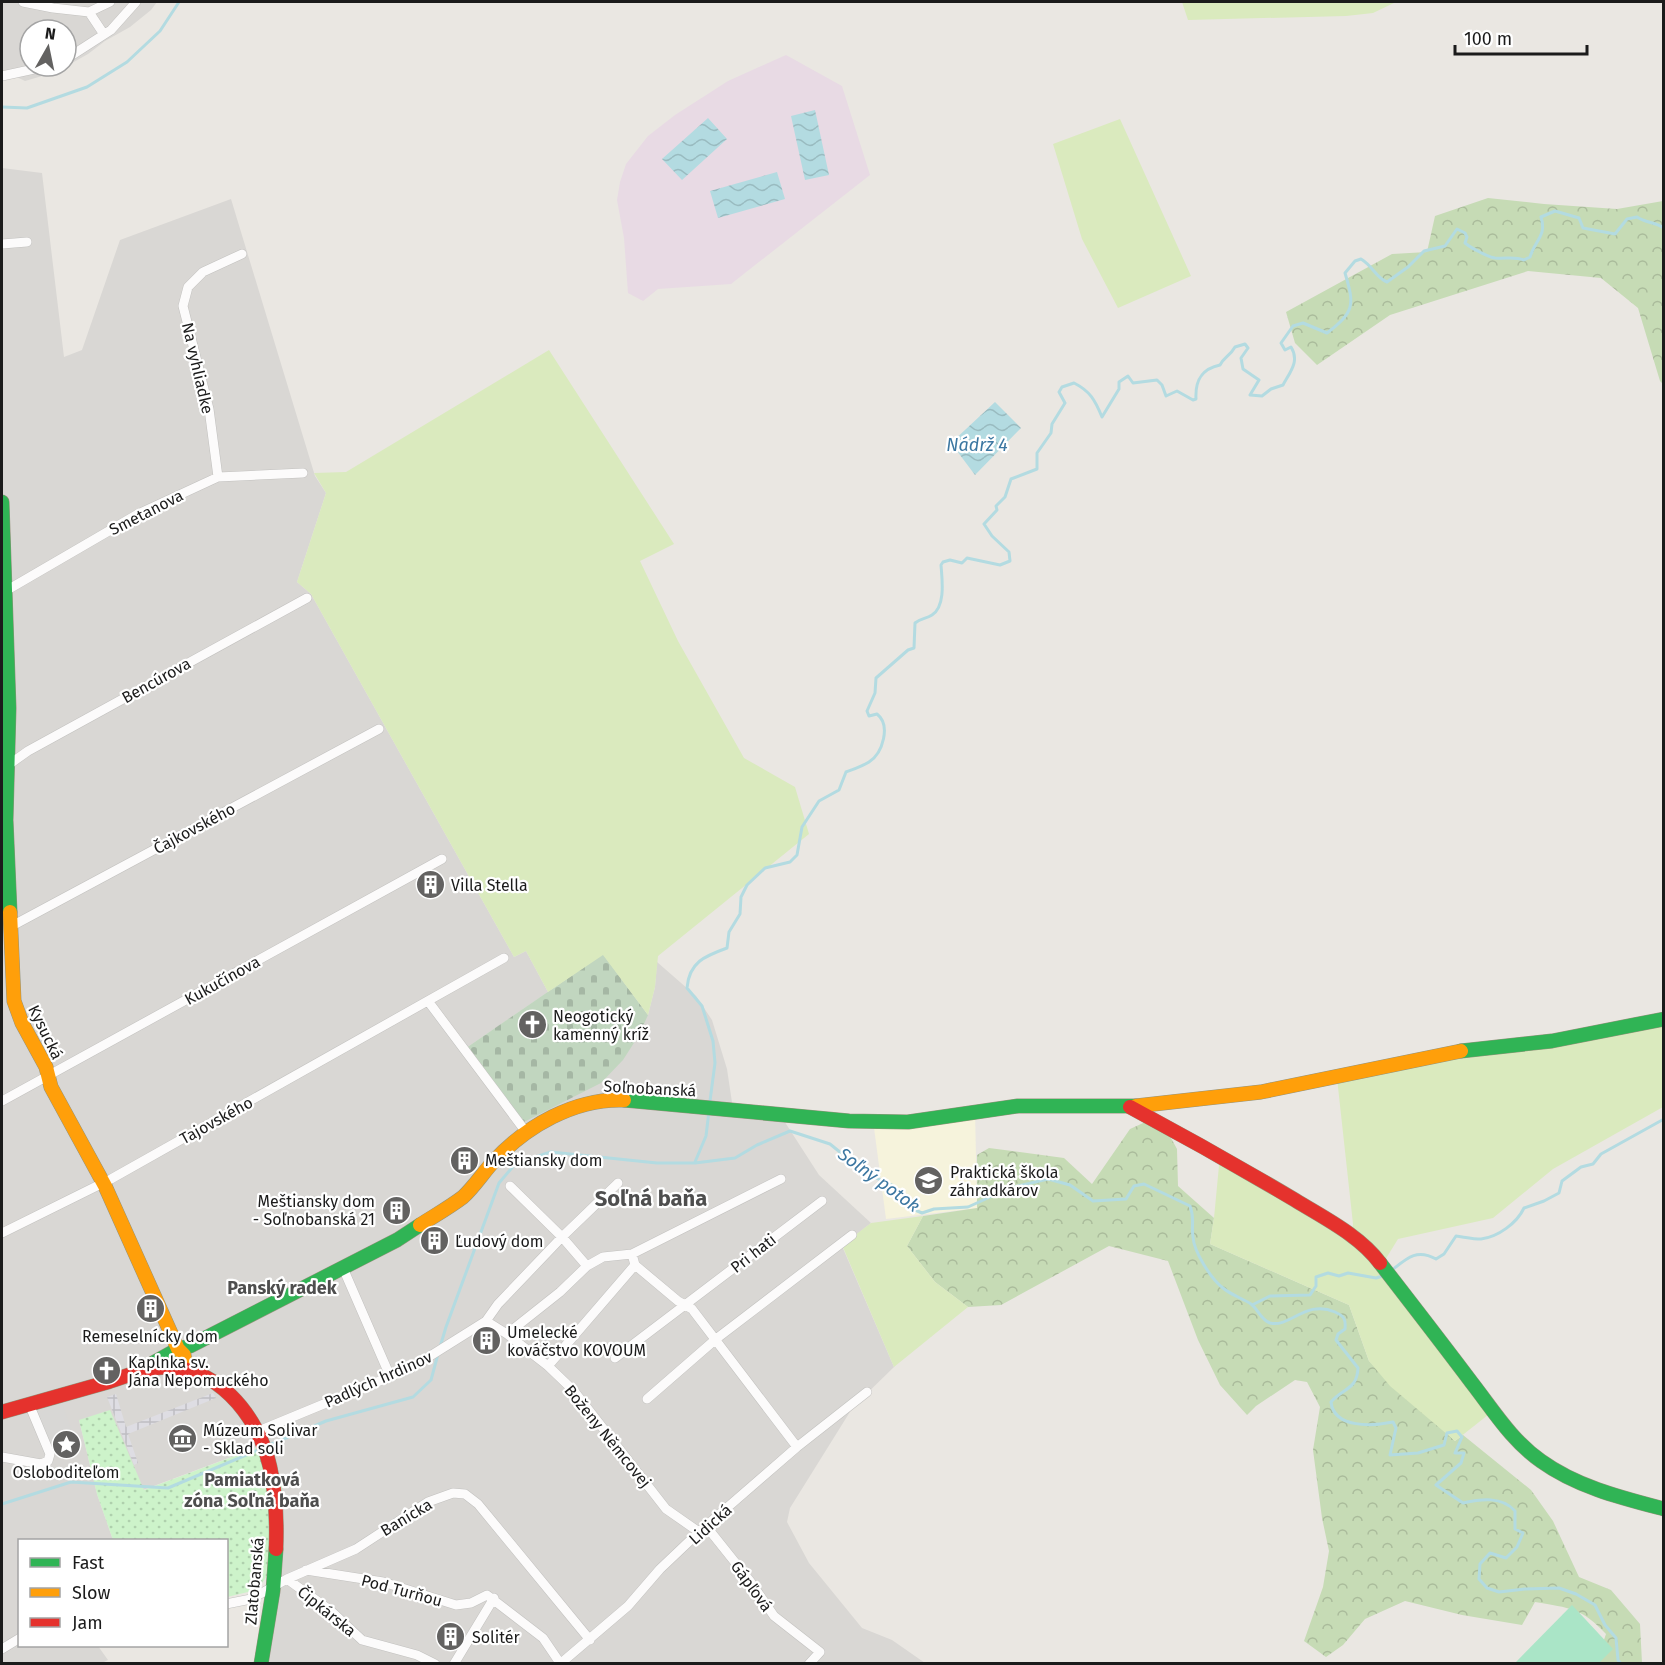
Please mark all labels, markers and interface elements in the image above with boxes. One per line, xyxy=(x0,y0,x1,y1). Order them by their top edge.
north arrow xyxy=(18,18,78,78)
scale bar xyxy=(1455,18,1587,56)
text: N xyxy=(44,23,57,44)
text: 100 m xyxy=(1464,28,1512,50)
street label: Na vyhliadke xyxy=(178,321,217,416)
water label: Nádrž 4 xyxy=(946,434,1008,456)
street label: Smetanova xyxy=(106,486,186,539)
street label: Bencúrova xyxy=(118,654,194,707)
street label: Čajkovského xyxy=(150,798,238,858)
building icon: Villa Stella xyxy=(414,869,446,901)
place label: Villa Stella xyxy=(451,876,528,895)
street label: Kukučínova xyxy=(181,952,263,1009)
street label: Kysucká xyxy=(24,1002,67,1063)
place label: Neogotický kamenný kríž xyxy=(553,1007,649,1044)
church icon: Neogotický kamenný kríž xyxy=(516,1009,548,1041)
street label: Soľnobanská xyxy=(603,1077,697,1100)
street label: Tajovského xyxy=(176,1093,256,1148)
water label: Soľný potok xyxy=(833,1142,924,1217)
building icon: Meštiansky dom xyxy=(448,1144,480,1176)
place label: Meštiansky dom xyxy=(485,1151,602,1170)
place label: Praktická škola záhradkárov xyxy=(950,1163,1059,1200)
school or university icon: Praktická škola záhradkárov xyxy=(913,1165,945,1197)
district label: Soľná baňa xyxy=(595,1185,707,1212)
place label: Meštiansky dom - Soľnobanská 21 xyxy=(253,1192,375,1229)
building icon: Meštiansky dom - Soľnobanská 21 xyxy=(380,1194,412,1226)
building icon: Ľudový dom xyxy=(418,1225,450,1257)
street label: Pri hati xyxy=(727,1230,780,1277)
place label: Ľudový dom xyxy=(455,1232,544,1251)
district label: Panský radek xyxy=(227,1277,338,1299)
building icon: Remeselnícky dom xyxy=(134,1292,166,1324)
place label: Umelecké kováčstvo KOVOUM xyxy=(507,1323,646,1360)
building icon: Umelecké kováčstvo KOVOUM xyxy=(470,1325,502,1357)
place label: Remeselnícky dom xyxy=(82,1327,218,1346)
street label: Padlých hrdinov xyxy=(321,1347,435,1412)
place label: Kaplnka sv. Jána Nepomuckého xyxy=(128,1353,269,1390)
church icon: Kaplnka sv. Jána Nepomuckého xyxy=(91,1355,123,1387)
street label: Boženy Němcovej xyxy=(560,1381,655,1492)
place label: Múzeum Solivar - Sklad soli xyxy=(203,1421,318,1458)
museum icon: Múzeum Solivar - Sklad soli xyxy=(166,1423,198,1455)
place icon: Osloboditeľom xyxy=(50,1428,82,1460)
place label: Osloboditeľom xyxy=(13,1463,120,1482)
district label: Pamiatková zóna Soľná baňa xyxy=(184,1469,320,1512)
street label: Banícka xyxy=(377,1495,435,1540)
street label: Lidická xyxy=(685,1500,736,1548)
street label: Zlatobanská xyxy=(241,1536,268,1626)
legend xyxy=(18,1539,228,1647)
text: Fast xyxy=(72,1552,105,1574)
street label: Gápľová xyxy=(727,1557,776,1615)
street label: Pod Turňou xyxy=(359,1571,444,1610)
street label: Čipkárska xyxy=(294,1581,360,1641)
text: Slow xyxy=(72,1582,111,1604)
text: Jam xyxy=(72,1612,103,1634)
building icon: Solitér xyxy=(435,1621,467,1653)
place label: Solitér xyxy=(472,1628,521,1647)

